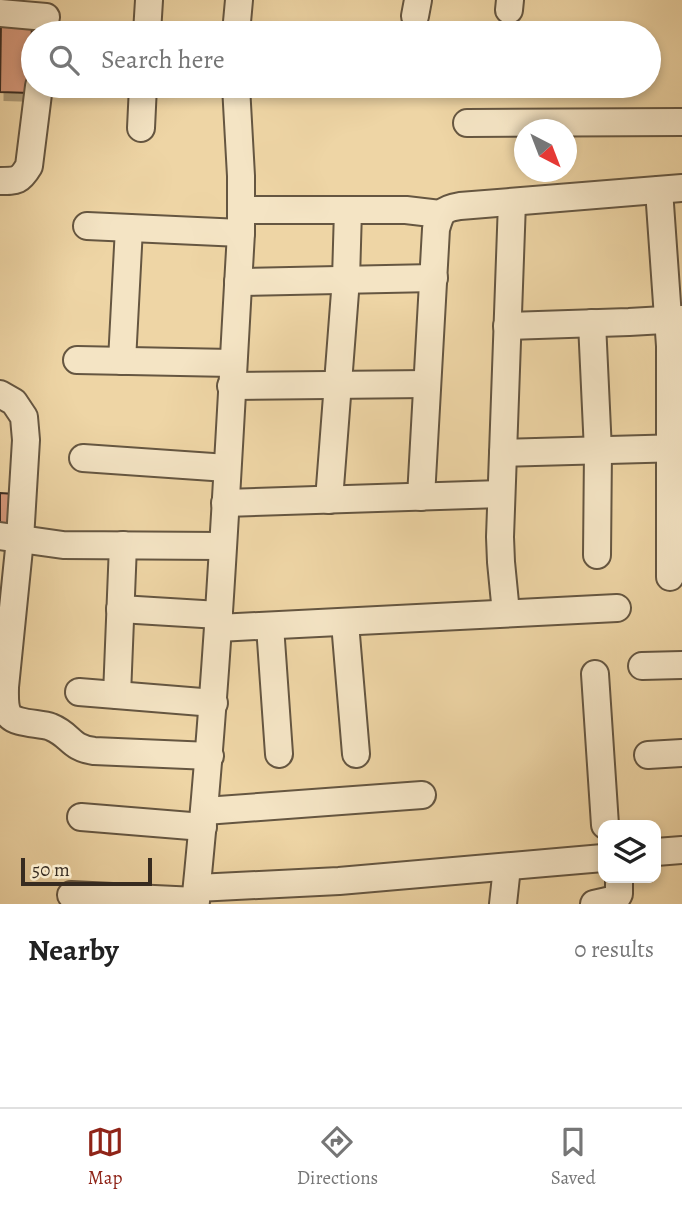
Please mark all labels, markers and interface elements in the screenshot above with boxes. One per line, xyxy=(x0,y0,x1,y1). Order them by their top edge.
search box xyxy=(21,21,661,98)
icon: search xyxy=(45,41,83,79)
text: Search here xyxy=(101,42,225,77)
north arrow xyxy=(514,119,577,182)
map controls xyxy=(598,820,661,883)
button: layers xyxy=(598,820,661,883)
scale bar xyxy=(21,855,152,887)
text: 50 m xyxy=(32,857,70,883)
text: Nearby xyxy=(28,930,119,970)
text: 0 results xyxy=(574,934,654,965)
tab: Map xyxy=(86,1123,124,1191)
tab: Directions xyxy=(297,1123,378,1191)
tab: Saved xyxy=(551,1123,596,1191)

